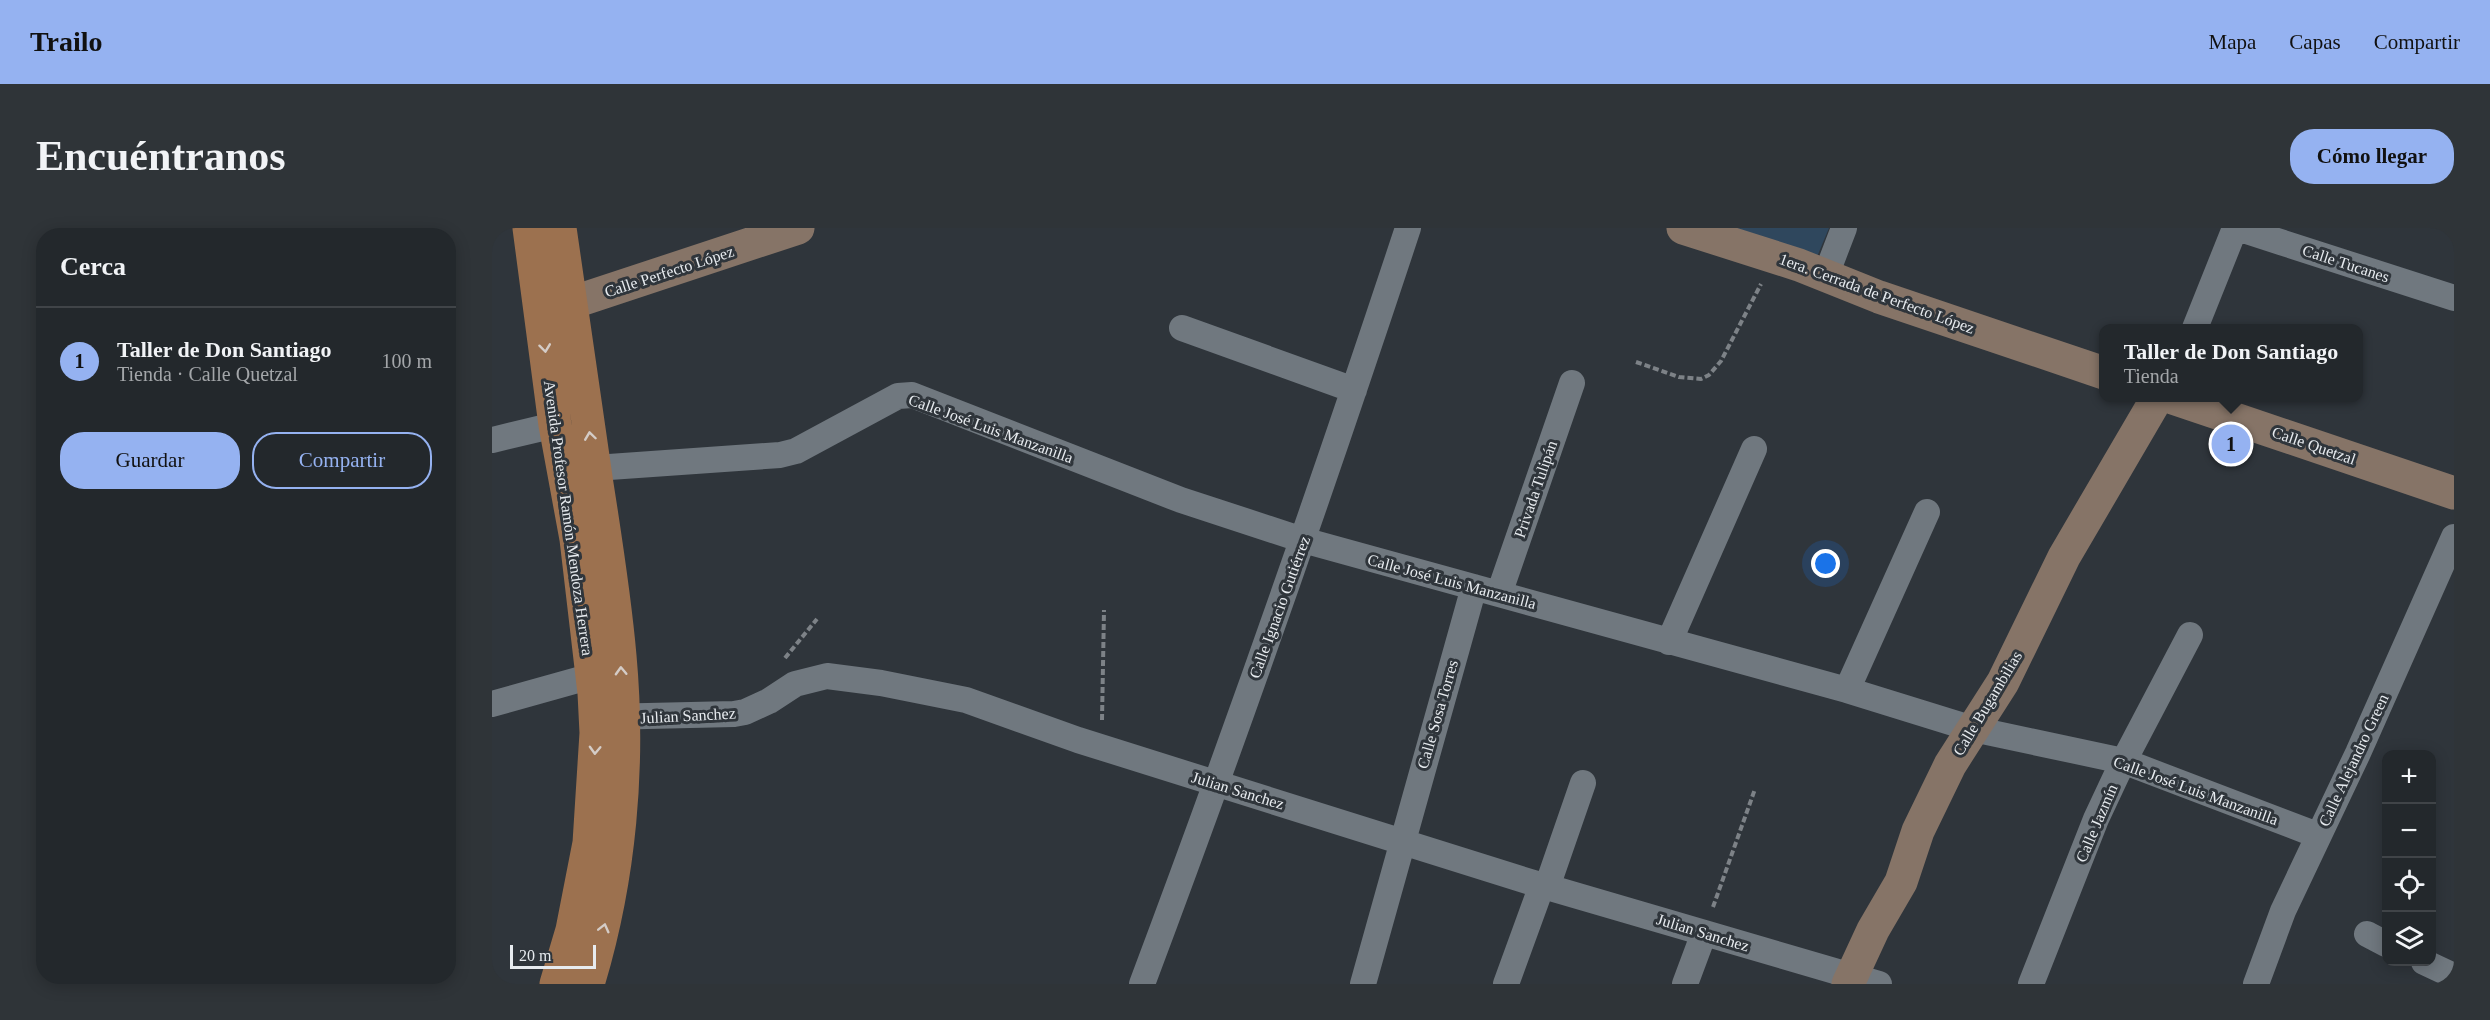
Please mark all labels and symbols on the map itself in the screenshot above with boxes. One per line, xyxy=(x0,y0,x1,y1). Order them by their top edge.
street label: Calle Tucanes xyxy=(2300,241,2391,285)
street label: Calle Perfecto López xyxy=(602,243,736,301)
street label: 1era. Cerrada de Perfecto López xyxy=(1777,250,1977,338)
one-way arrow xyxy=(538,344,551,353)
street label: Avenida Profesor Ramón Mendoza Herrera xyxy=(541,379,596,657)
street label: Calle José Luis Manzanilla xyxy=(906,391,1075,466)
pin: 1 xyxy=(2212,422,2250,466)
street label: Calle Quetzal xyxy=(2270,423,2359,468)
one-way arrow xyxy=(585,432,597,441)
street label: Privada Tulipán xyxy=(1511,438,1561,540)
street label: Calle Ignacio Gutiérrez xyxy=(1246,534,1314,681)
your location xyxy=(1811,549,1840,578)
street label: Calle José Luis Manzanilla xyxy=(1366,551,1538,612)
street label: Calle Bugambilias xyxy=(1950,648,2026,759)
street label: Calle Sosa Torres xyxy=(1414,658,1461,770)
one-way arrow xyxy=(615,667,628,676)
street label: Calle Alejandro Green xyxy=(2315,691,2392,829)
street label: Julian Sanchez xyxy=(640,705,736,726)
one-way arrow xyxy=(589,745,601,754)
street label: Calle José Luis Manzanilla xyxy=(2111,753,2280,828)
street label: Julian Sanchez xyxy=(1190,768,1286,813)
street label: Calle Jazmín xyxy=(2072,782,2121,865)
street label: Julian Sanchez xyxy=(1655,910,1751,955)
one-way arrow xyxy=(596,923,609,933)
scale bar xyxy=(510,942,596,970)

